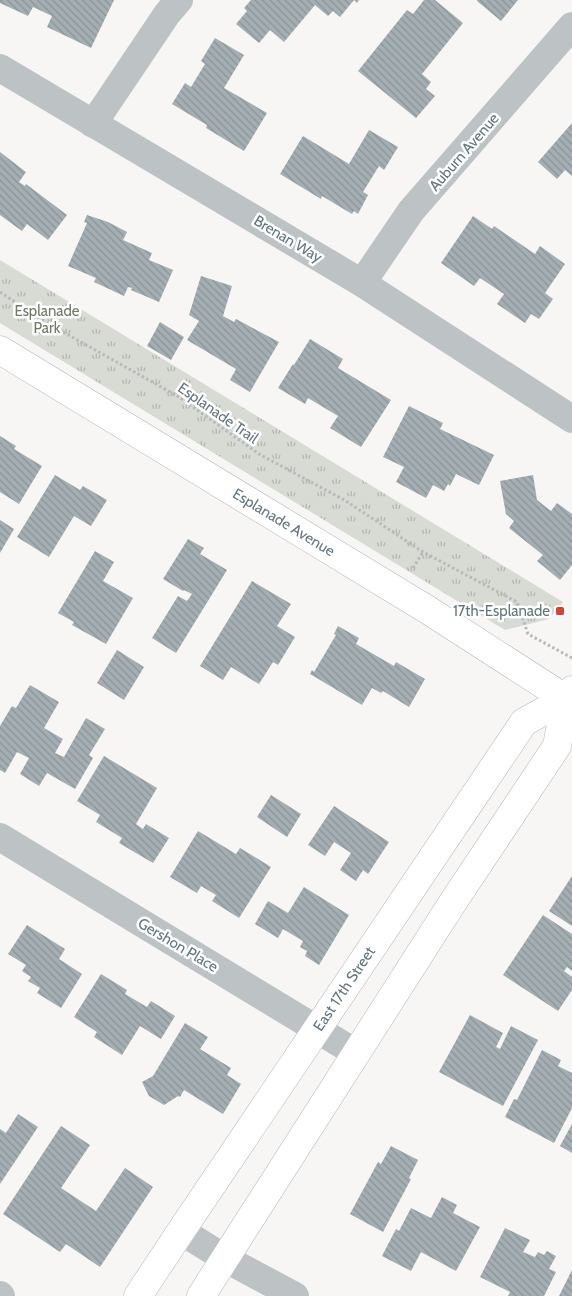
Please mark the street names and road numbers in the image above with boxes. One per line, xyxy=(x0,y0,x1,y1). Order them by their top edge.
street label: Auburn Avenue xyxy=(425,109,503,195)
street label: Brenan Way xyxy=(251,212,326,267)
street label: Esplanade Trail xyxy=(174,379,262,448)
street label: Esplanade Avenue xyxy=(229,485,338,560)
street label: Gershon Place xyxy=(135,914,222,976)
street label: East 17th Street xyxy=(309,943,379,1034)

